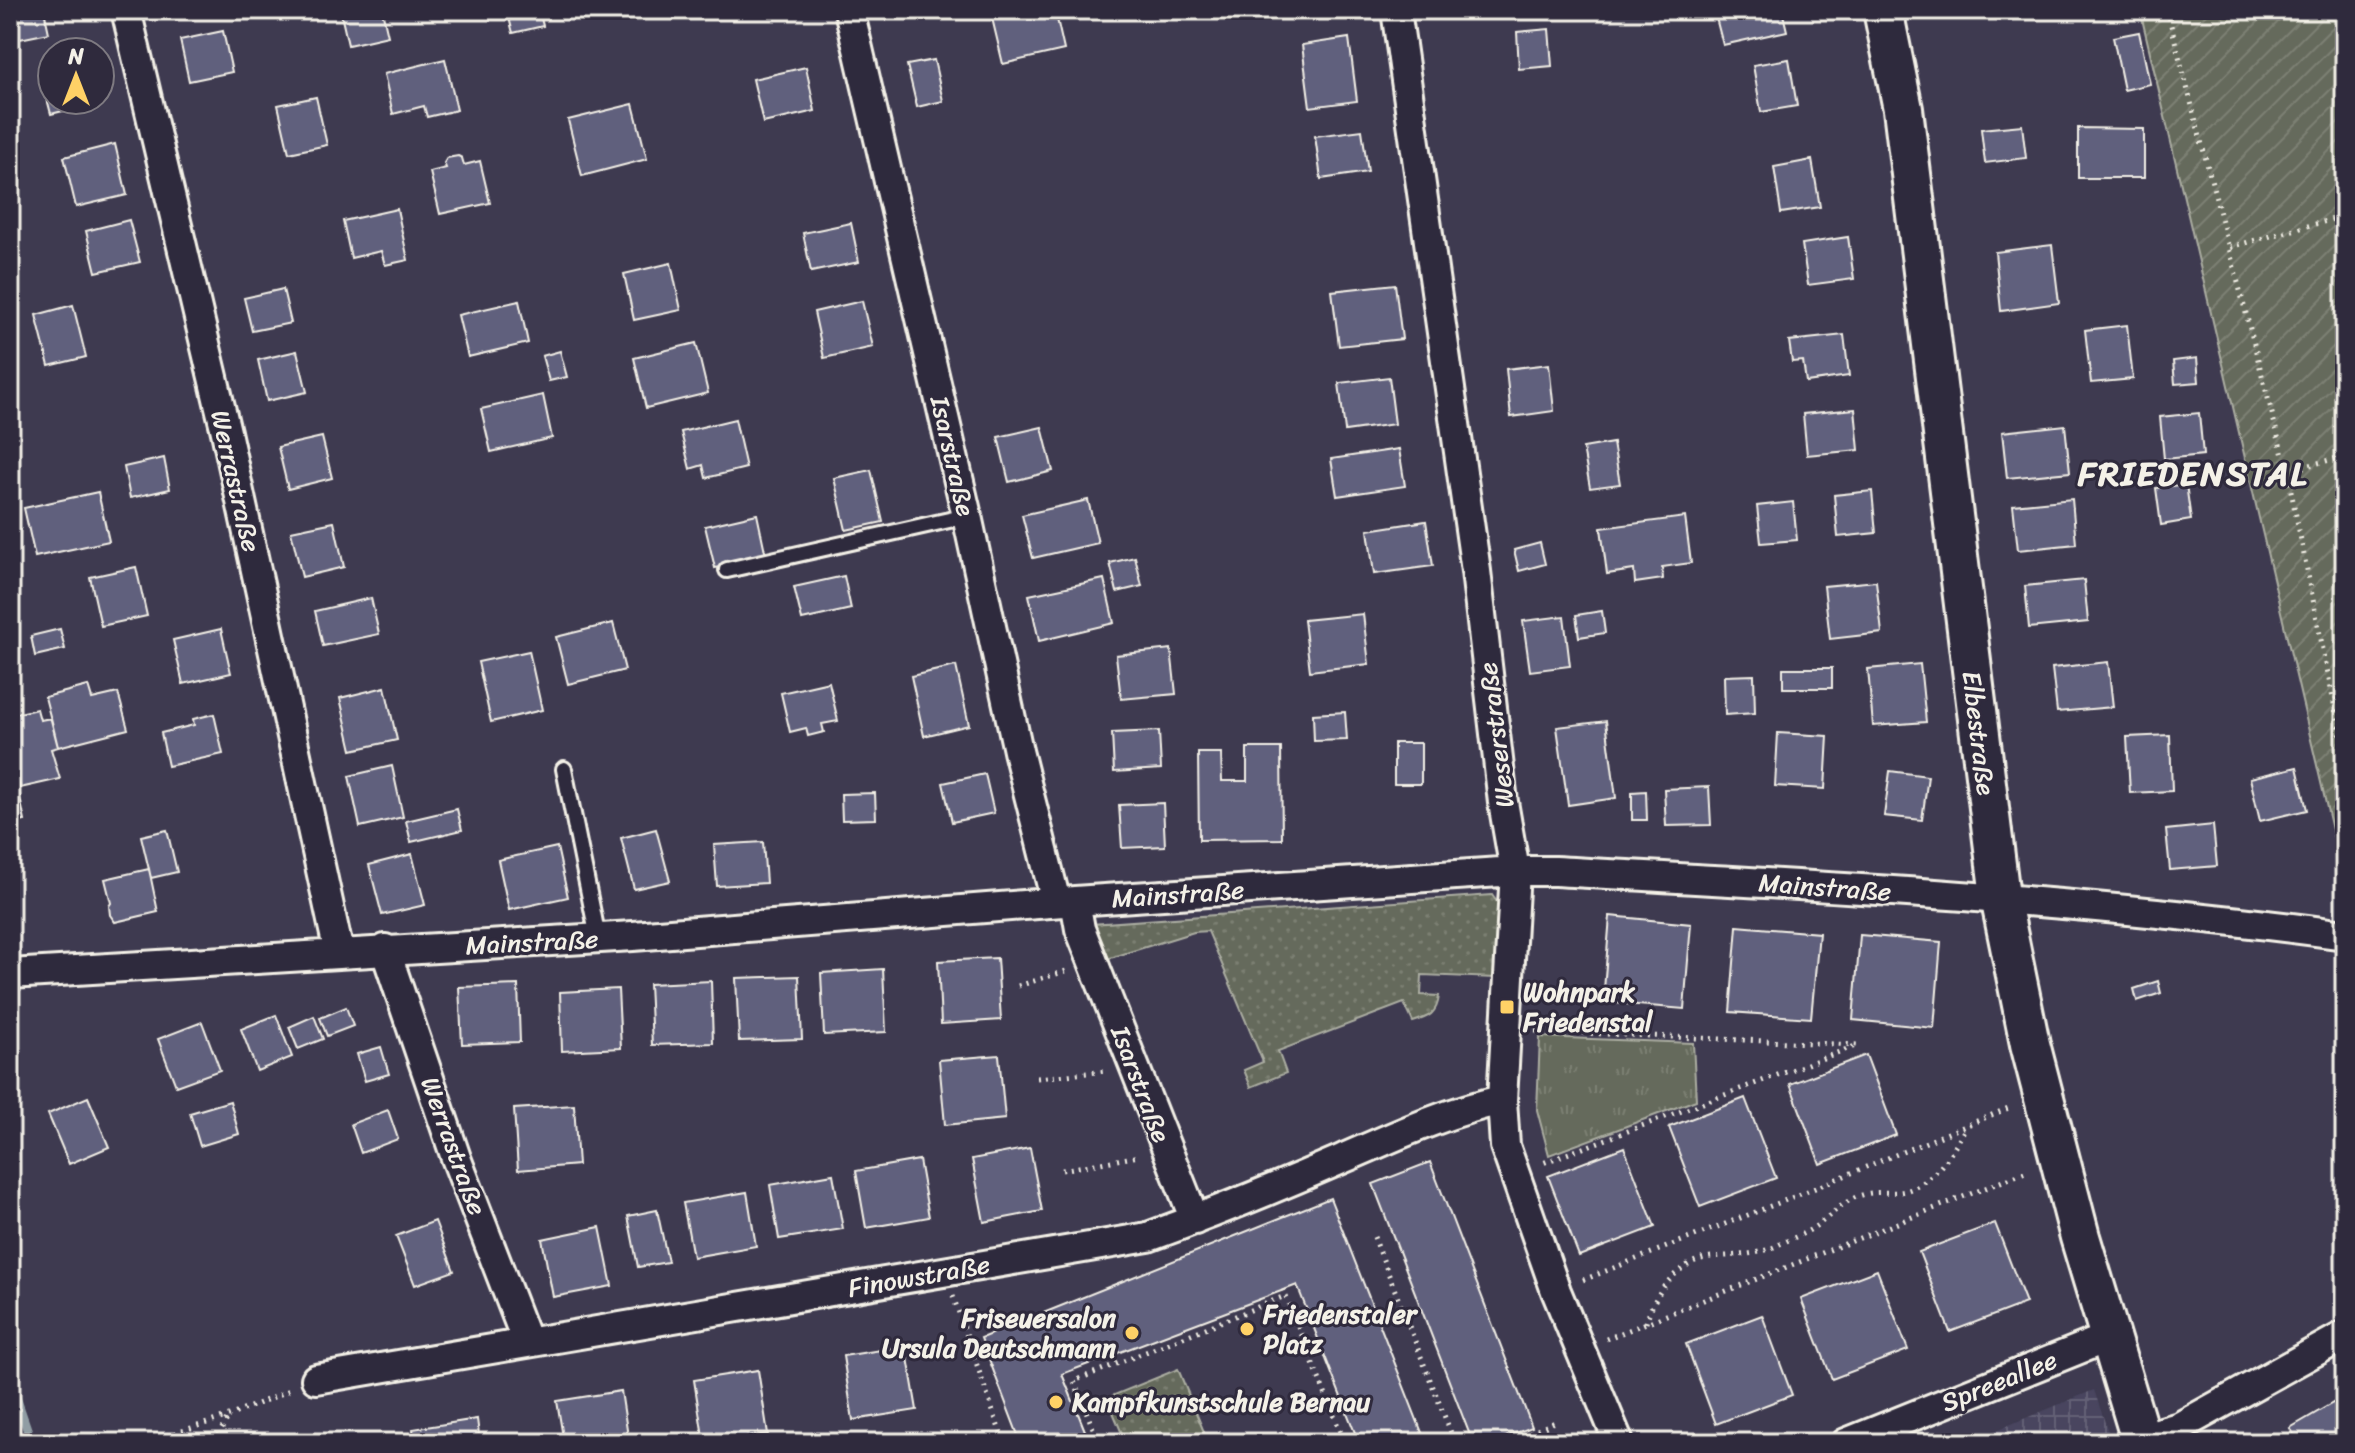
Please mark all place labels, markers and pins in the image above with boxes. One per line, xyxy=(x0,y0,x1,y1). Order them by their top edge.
place label: Wohnpark Friedenstal xyxy=(1522,969,1654,1045)
marker: Wohnpark Friedenstal xyxy=(1498,998,1516,1016)
place label: Friedenstaler Platz xyxy=(1262,1291,1419,1367)
place label: Friseuersalon Ursula Deutschmann xyxy=(882,1295,1117,1371)
marker: Friedenstaler Platz xyxy=(1238,1320,1256,1338)
marker: Friseuersalon Ursula Deutschmann xyxy=(1123,1324,1141,1342)
place label: Kampfkunstschule Bernau xyxy=(1071,1379,1371,1425)
marker: Kampfkunstschule Bernau xyxy=(1047,1393,1065,1411)

